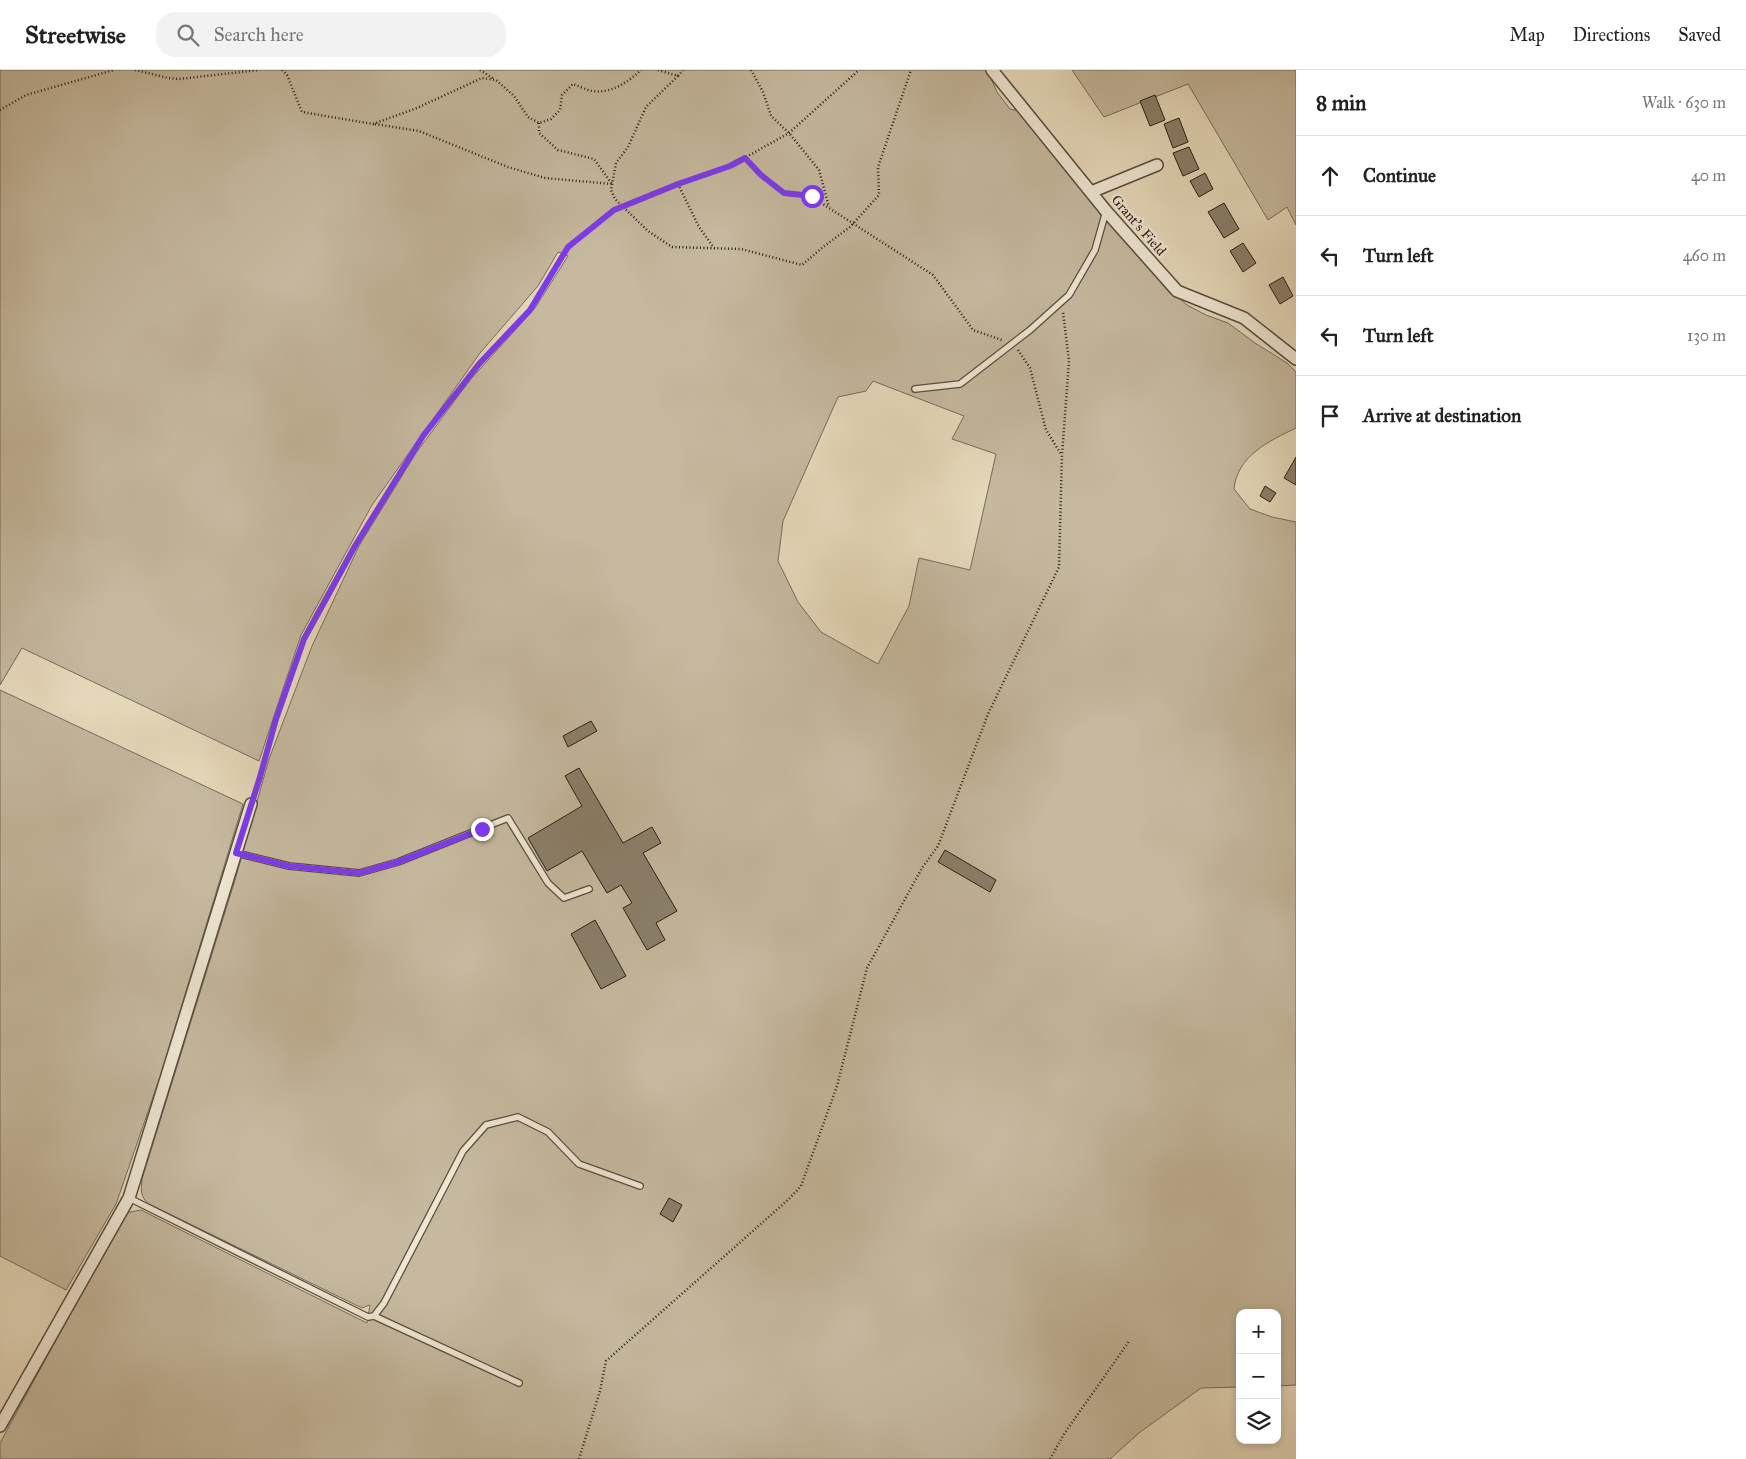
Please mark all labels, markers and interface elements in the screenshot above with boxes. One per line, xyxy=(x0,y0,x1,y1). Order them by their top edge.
search box xyxy=(156,12,506,57)
text: Streetwise xyxy=(25,20,126,50)
icon: search xyxy=(174,21,202,49)
text: Search here xyxy=(214,23,304,46)
text: Map xyxy=(1509,24,1545,46)
text: Directions xyxy=(1573,24,1650,46)
text: Saved xyxy=(1678,24,1721,46)
text: 8 min xyxy=(1316,90,1366,116)
text: Walk · 630 m xyxy=(1642,93,1726,112)
icon: ahead xyxy=(1316,162,1344,190)
text: Continue xyxy=(1363,164,1436,187)
text: 40 m xyxy=(1691,166,1726,185)
route start xyxy=(801,185,824,208)
street label: Grant's Field xyxy=(1108,191,1170,259)
icon: left xyxy=(1316,242,1344,270)
text: Turn left xyxy=(1363,244,1433,267)
text: 460 m xyxy=(1683,246,1726,265)
icon: left xyxy=(1316,322,1344,350)
text: Turn left xyxy=(1363,324,1433,347)
text: 130 m xyxy=(1687,326,1726,345)
icon: arrive xyxy=(1316,402,1344,430)
text: Arrive at destination xyxy=(1363,404,1521,427)
route end xyxy=(471,818,494,841)
map controls xyxy=(1236,1309,1281,1444)
button: + xyxy=(1236,1309,1281,1354)
button: − xyxy=(1236,1354,1281,1399)
button: layers xyxy=(1236,1399,1281,1444)

